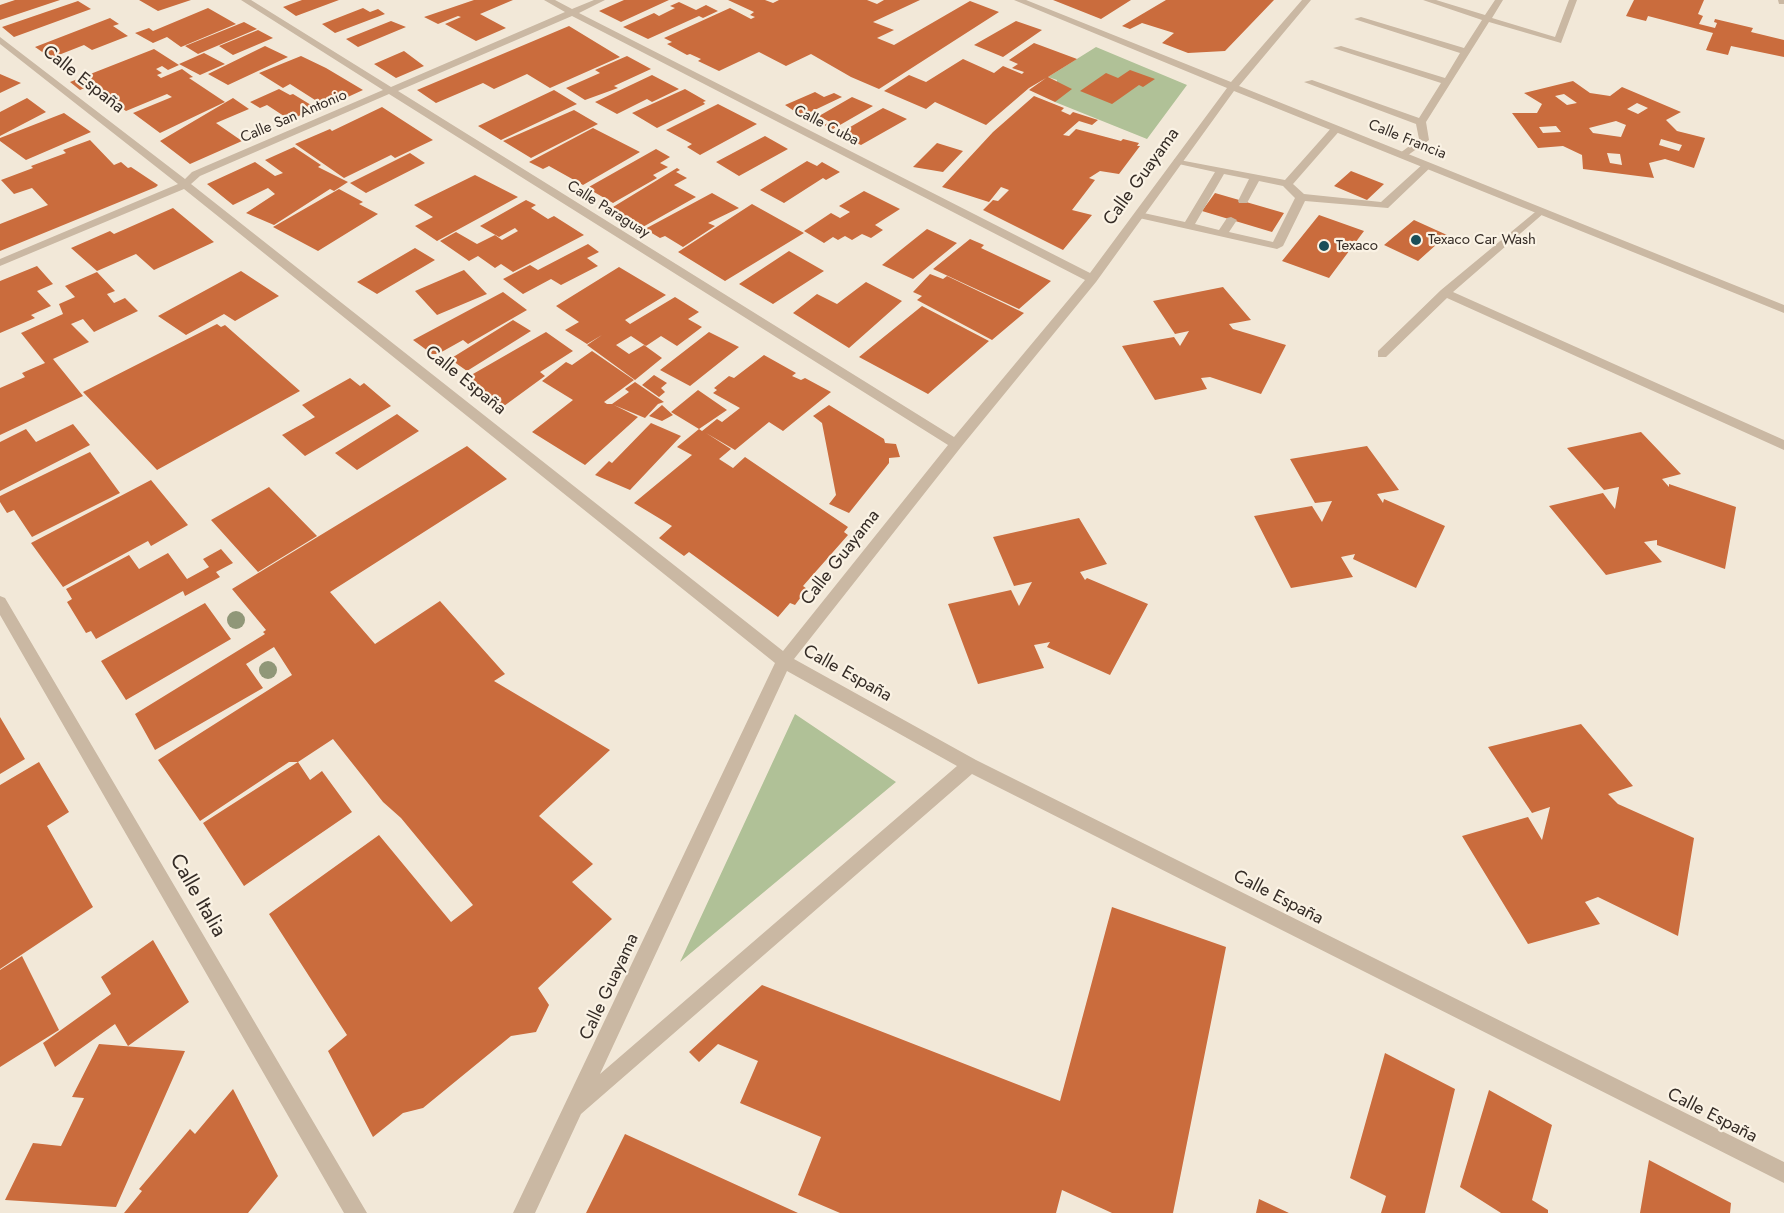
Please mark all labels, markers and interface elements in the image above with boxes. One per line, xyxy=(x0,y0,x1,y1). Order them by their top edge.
street label: Calle España xyxy=(38,41,128,119)
street label: Calle San Antonio xyxy=(238,86,350,148)
street label: Calle Cuba xyxy=(790,102,862,150)
street label: Calle Francia xyxy=(1365,116,1449,164)
street label: Calle Guayama xyxy=(1099,124,1185,230)
street label: Calle Paraguay xyxy=(563,177,653,243)
place label: Texaco Car Wash xyxy=(1428,231,1536,249)
marker: Texaco Car Wash xyxy=(1409,233,1423,247)
place label: Texaco xyxy=(1336,237,1378,255)
marker: Texaco xyxy=(1317,239,1331,253)
street label: Calle España xyxy=(420,342,510,420)
street label: Calle Guayama xyxy=(797,506,885,610)
street label: Calle España xyxy=(799,641,895,707)
street label: Calle Italia xyxy=(163,850,231,942)
street label: Calle España xyxy=(1229,866,1327,930)
street label: Calle Guayama xyxy=(576,930,644,1044)
street label: Calle España xyxy=(1663,1084,1761,1148)

